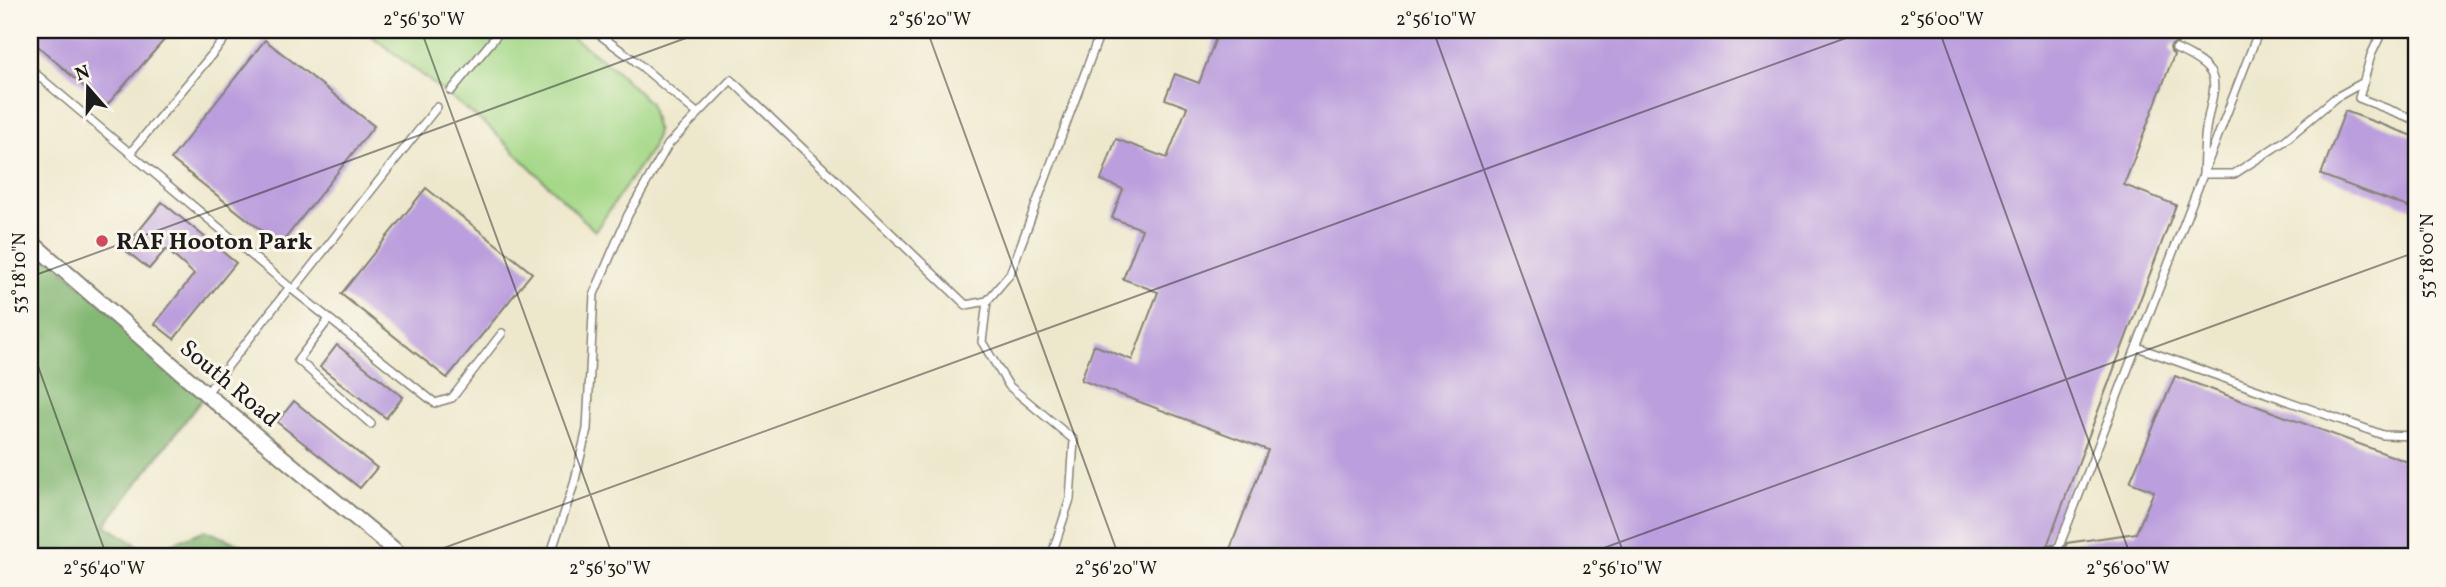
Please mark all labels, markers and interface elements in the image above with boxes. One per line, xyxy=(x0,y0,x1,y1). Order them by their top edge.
text: 2°56'30"W xyxy=(383,8,465,33)
text: 2°56'20"W xyxy=(889,8,971,33)
text: 2°56'10"W xyxy=(1396,8,1476,33)
text: 2°56'00"W xyxy=(1900,8,1984,33)
north arrow xyxy=(52,52,122,122)
text: N xyxy=(72,59,94,88)
text: 53°18'00"N xyxy=(2416,213,2441,299)
place label: RAF Hooton Park xyxy=(116,226,313,260)
text: 53°18'10"N xyxy=(8,232,33,314)
marker: RAF Hooton Park xyxy=(94,233,110,249)
street label: South Road xyxy=(171,333,286,437)
text: 2°56'40"W xyxy=(63,557,145,582)
text: 2°56'30"W xyxy=(569,557,651,582)
text: 2°56'20"W xyxy=(1075,557,1157,582)
text: 2°56'10"W xyxy=(1582,557,1662,582)
text: 2°56'00"W xyxy=(2086,557,2170,582)

